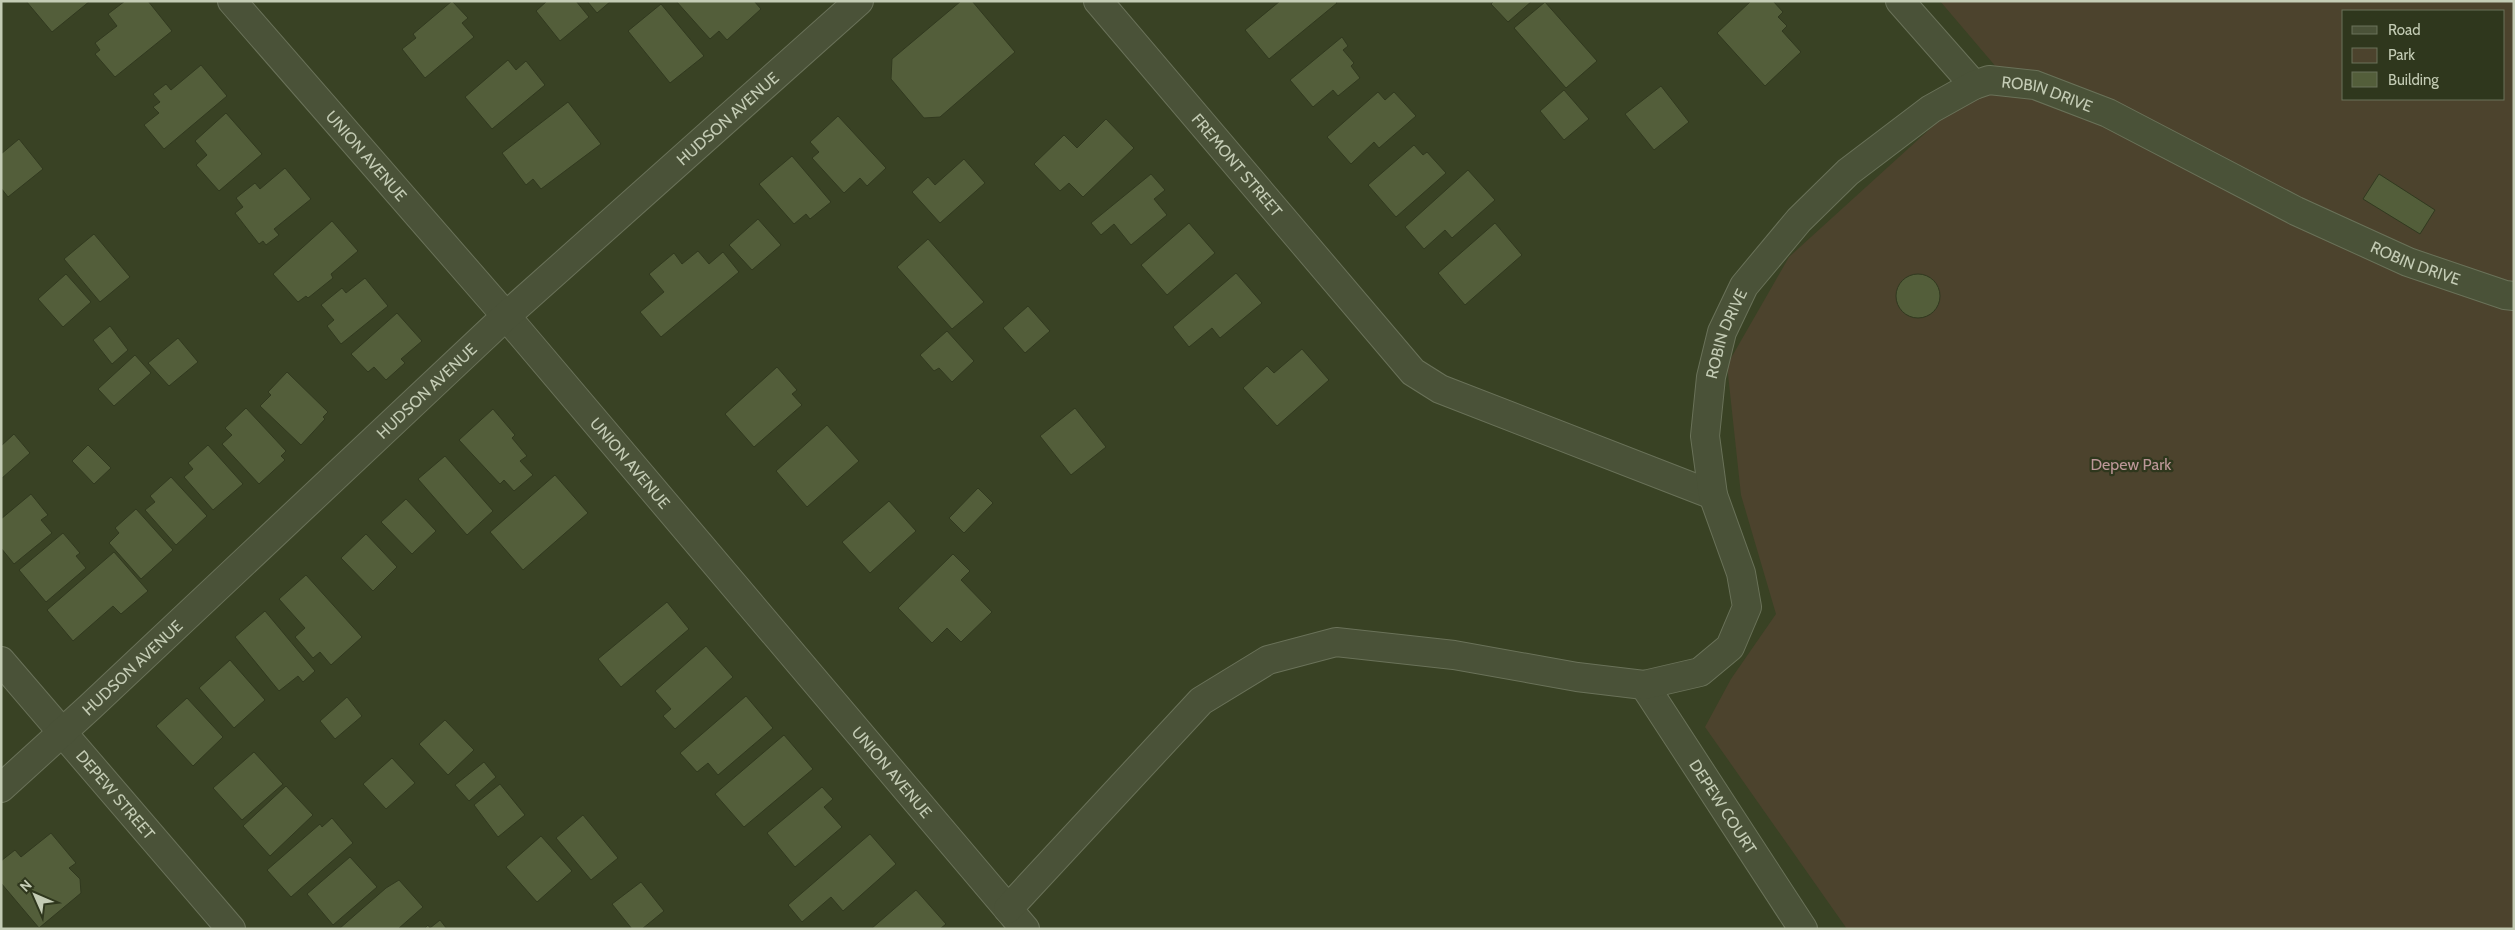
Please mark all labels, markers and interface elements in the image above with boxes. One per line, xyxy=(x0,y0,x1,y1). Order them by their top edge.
legend xyxy=(2342,10,2505,100)
text: Road xyxy=(2388,21,2421,39)
text: Park xyxy=(2388,46,2415,64)
street label: HUDSON AVENUE xyxy=(672,68,783,169)
text: Building xyxy=(2388,71,2439,89)
street label: ROBIN DRIVE xyxy=(2001,72,2095,116)
street label: UNION AVENUE xyxy=(322,107,411,205)
street label: FREMONT STREET xyxy=(1188,109,1287,221)
street label: ROBIN DRIVE xyxy=(2368,237,2463,289)
street label: ROBIN DRIVE xyxy=(1701,285,1751,381)
street label: HUDSON AVENUE xyxy=(372,339,481,442)
street label: UNION AVENUE xyxy=(586,413,674,513)
park label: Depew Park xyxy=(2091,455,2172,474)
street label: HUDSON AVENUE xyxy=(78,616,186,719)
street label: UNION AVENUE xyxy=(848,723,936,822)
street label: DEPEW STREET xyxy=(72,746,159,843)
street label: DEPEW COURT xyxy=(1685,756,1761,858)
north arrow xyxy=(10,870,60,920)
text: N xyxy=(16,876,36,896)

